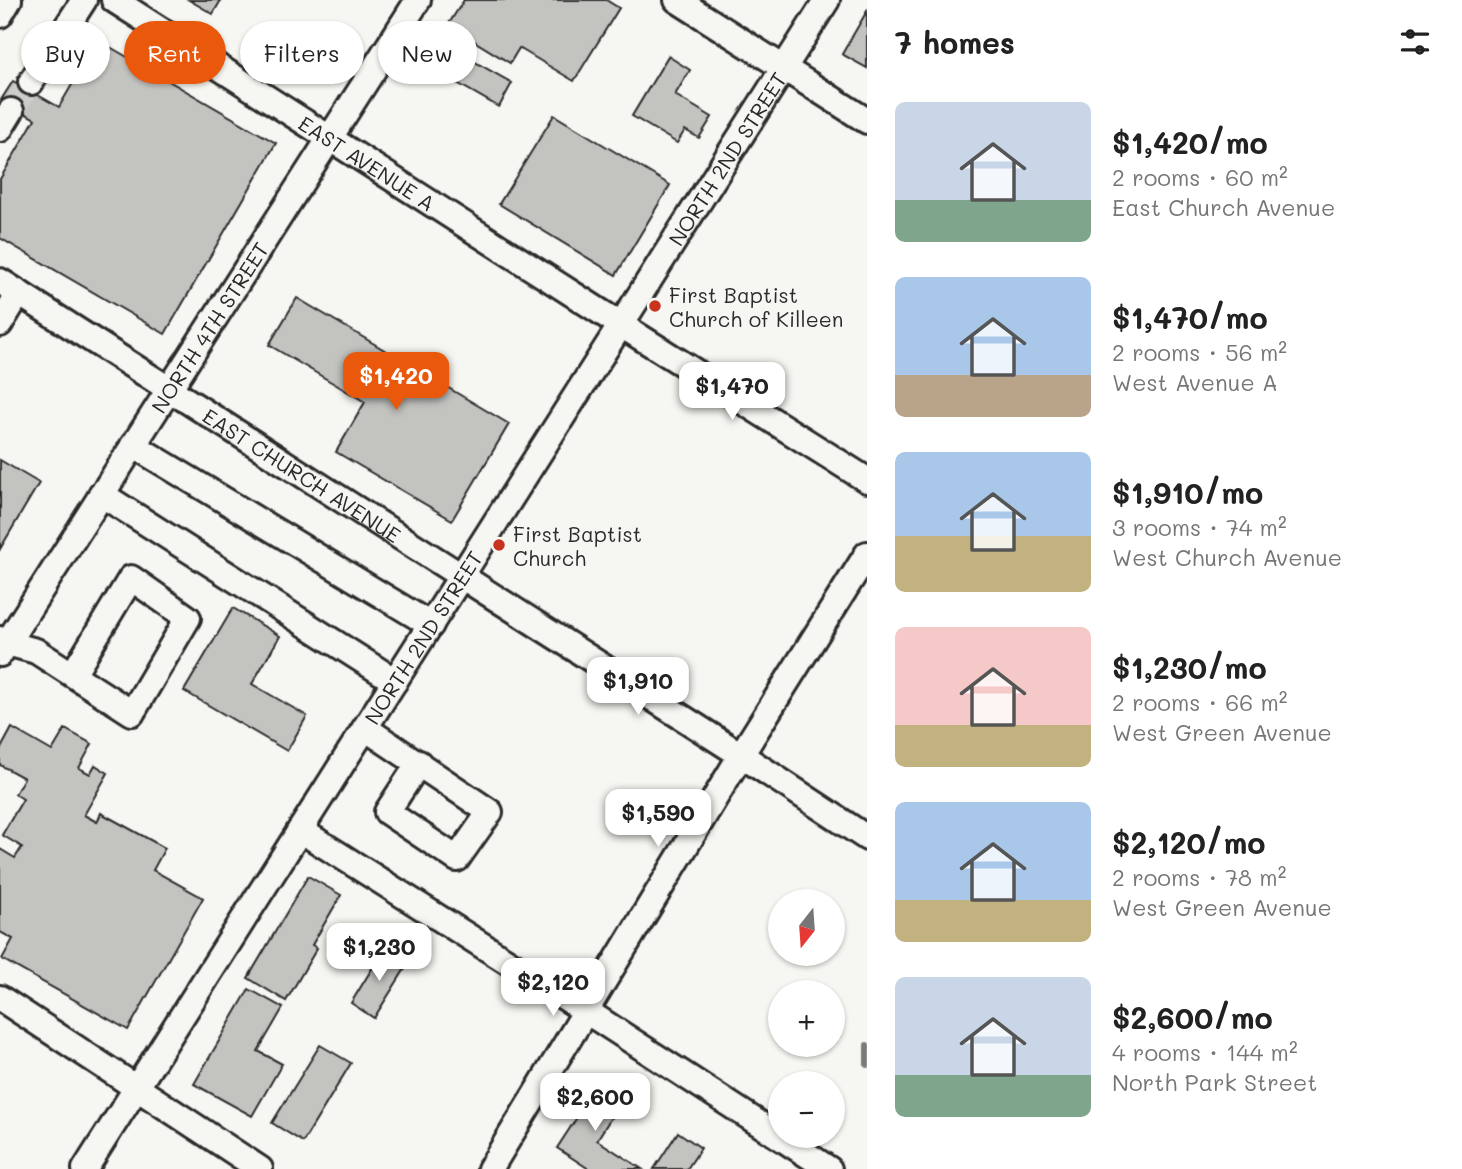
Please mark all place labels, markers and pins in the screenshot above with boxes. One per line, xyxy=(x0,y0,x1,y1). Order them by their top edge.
place label: First Baptist Church of Killeen xyxy=(669,281,843,332)
marker: First Baptist Church of Killeen xyxy=(647,298,663,314)
pin: $1,420 xyxy=(339,352,453,412)
pin: $1,470 xyxy=(675,362,789,422)
place label: First Baptist Church xyxy=(513,520,642,571)
marker: First Baptist Church xyxy=(491,537,507,553)
pin: $1,910 xyxy=(581,658,695,717)
pin: $1,590 xyxy=(601,790,715,849)
pin: $1,230 xyxy=(322,923,436,983)
pin: $2,120 xyxy=(496,958,610,1018)
pin: $2,600 xyxy=(538,1074,652,1133)

